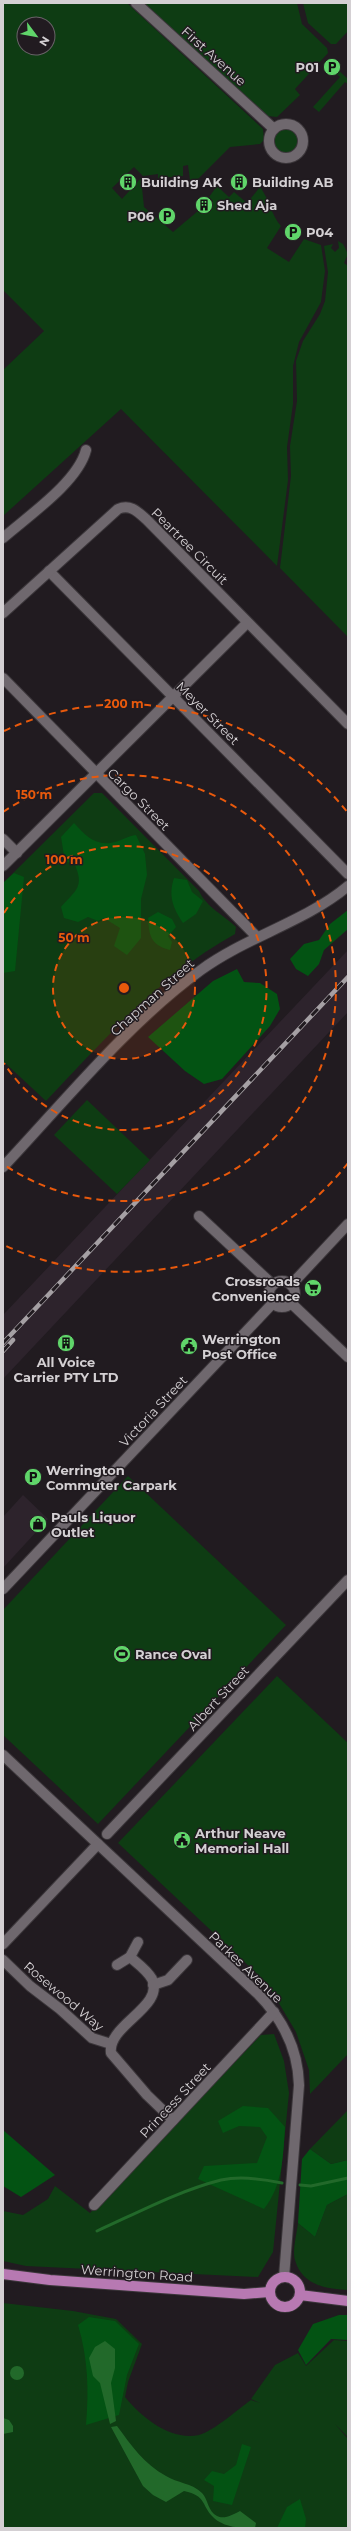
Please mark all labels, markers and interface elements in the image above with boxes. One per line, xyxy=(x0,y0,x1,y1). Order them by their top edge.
north arrow xyxy=(16,16,56,56)
street label: First Avenue xyxy=(179,23,250,89)
text: N xyxy=(36,34,53,49)
parking icon: P01 xyxy=(322,57,342,77)
place label: P01 xyxy=(296,59,319,75)
building icon: Building AK xyxy=(118,172,138,192)
building icon: Building AB xyxy=(229,172,249,192)
place label: Building AK xyxy=(141,174,222,190)
place label: Building AB xyxy=(252,174,333,190)
building icon: Shed Aja xyxy=(194,195,214,215)
place label: Shed Aja xyxy=(217,197,277,213)
parking icon: P06 xyxy=(157,206,177,226)
place label: P06 xyxy=(127,208,155,224)
parking icon: P04 xyxy=(283,222,303,242)
place label: P04 xyxy=(306,224,333,240)
street label: Peartree Circuit xyxy=(148,504,232,588)
street label: Meyer Street xyxy=(173,678,243,748)
text: 200 m xyxy=(104,696,144,711)
street label: Cargo Street xyxy=(104,764,174,834)
text: 150 m xyxy=(16,787,52,802)
text: 100 m xyxy=(46,852,82,867)
text: 50 m xyxy=(58,930,90,945)
street label: Chapman Street xyxy=(107,955,197,1039)
centre of rings xyxy=(117,981,131,995)
place label: Crossroads Convenience xyxy=(212,1273,300,1304)
supermarket icon: Crossroads Convenience xyxy=(303,1278,323,1298)
place label: Werrington Post Office xyxy=(202,1331,281,1362)
building icon: All Voice Carrier PTY LTD xyxy=(56,1333,76,1353)
public building icon: Werrington Post Office xyxy=(179,1336,199,1356)
place label: All Voice Carrier PTY LTD xyxy=(14,1354,119,1385)
street label: Victoria Street xyxy=(116,1372,190,1450)
place label: Werrington Commuter Carpark xyxy=(46,1462,177,1493)
parking icon: Werrington Commuter Carpark xyxy=(23,1467,43,1487)
place label: Pauls Liquor Outlet xyxy=(51,1509,136,1540)
shop icon: Pauls Liquor Outlet xyxy=(28,1514,48,1534)
sports icon: Rance Oval xyxy=(112,1644,132,1664)
place label: Rance Oval xyxy=(135,1646,211,1662)
street label: Albert Street xyxy=(184,1662,252,1734)
place label: Arthur Neave Memorial Hall xyxy=(194,1825,289,1856)
public building icon: Arthur Neave Memorial Hall xyxy=(172,1830,192,1850)
street label: Parkes Avenue xyxy=(206,1928,286,2006)
street label: Rosewood Way xyxy=(21,1958,108,2035)
street label: Princess Street xyxy=(136,2059,214,2141)
street label: Werrington Road xyxy=(80,2261,194,2285)

